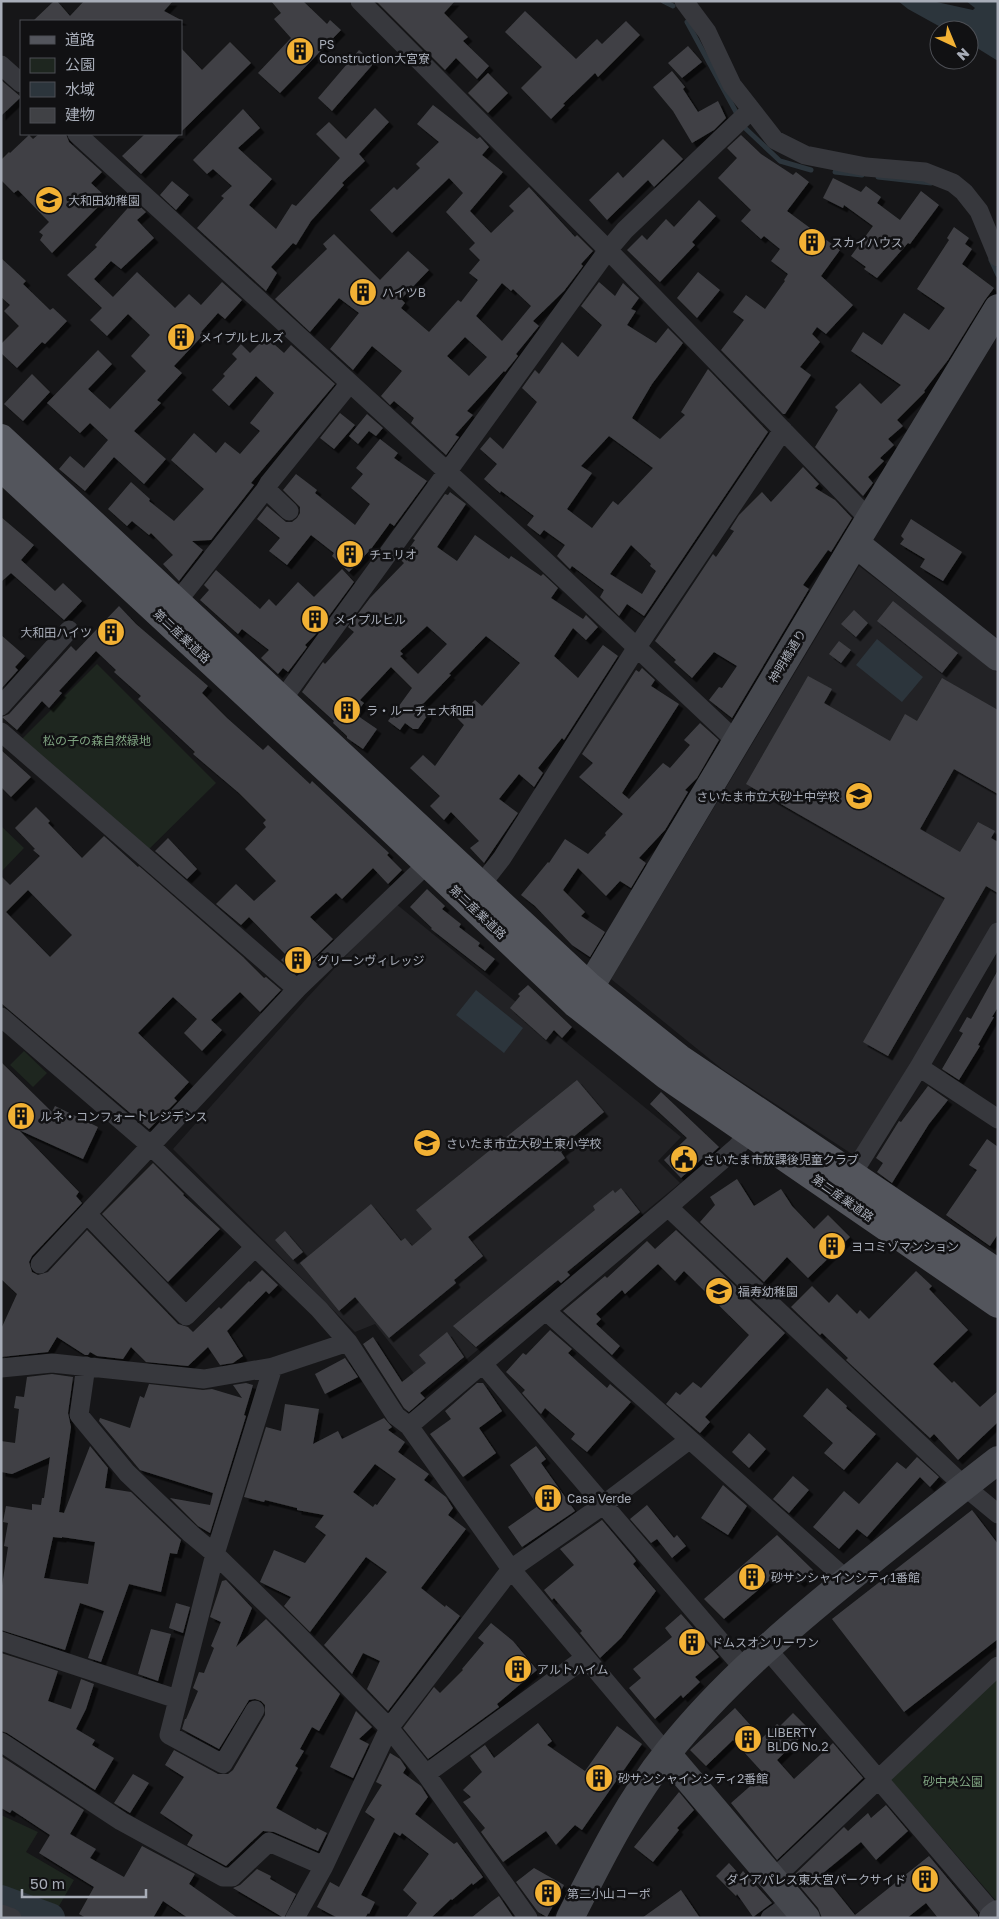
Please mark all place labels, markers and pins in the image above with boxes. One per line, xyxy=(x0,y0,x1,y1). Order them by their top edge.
building icon: PS Construction大宮寮 xyxy=(285,36,315,66)
place label: PS Construction大宮寮 xyxy=(319,37,430,66)
school or university icon: 大和田幼稚園 xyxy=(34,185,64,215)
place label: 大和田幼稚園 xyxy=(68,193,140,208)
building icon: スカイハウス xyxy=(797,227,827,257)
place label: スカイハウス xyxy=(831,235,903,250)
building icon: ハイツB xyxy=(348,277,378,307)
place label: ハイツB xyxy=(382,285,426,300)
building icon: メイプルヒルズ xyxy=(166,322,196,352)
place label: メイプルヒルズ xyxy=(200,330,284,345)
building icon: チェリオ xyxy=(335,539,365,569)
place label: チェリオ xyxy=(369,547,417,562)
building icon: メイプルヒル xyxy=(300,604,330,634)
place label: メイプルヒル xyxy=(334,612,406,627)
building icon: 大和田ハイツ xyxy=(96,617,126,647)
place label: 大和田ハイツ xyxy=(20,625,92,640)
building icon: ラ・ルーチェ大和田 xyxy=(332,695,362,725)
place label: ラ・ルーチェ大和田 xyxy=(366,703,474,718)
school or university icon: さいたま市立大砂土中学校 xyxy=(844,781,874,811)
place label: さいたま市立大砂土中学校 xyxy=(696,789,840,804)
building icon: グリーンヴィレッジ xyxy=(283,945,313,975)
place label: グリーンヴィレッジ xyxy=(317,953,424,968)
building icon: ルネ・コンフォートレジデンス xyxy=(6,1101,36,1131)
place label: ルネ・コンフォートレジデンス xyxy=(40,1109,207,1124)
school or university icon: さいたま市立大砂土東小学校 xyxy=(412,1128,442,1158)
place label: さいたま市立大砂土東小学校 xyxy=(446,1136,602,1151)
public building icon: さいたま市放課後児童クラブ xyxy=(669,1144,699,1174)
place label: さいたま市放課後児童クラブ xyxy=(703,1152,859,1167)
building icon: ヨコミゾマンション xyxy=(817,1231,847,1261)
place label: ヨコミゾマンション xyxy=(851,1239,959,1254)
school or university icon: 福寿幼稚園 xyxy=(704,1276,734,1306)
place label: 福寿幼稚園 xyxy=(738,1284,798,1299)
building icon: Casa Verde xyxy=(533,1483,563,1513)
place label: Casa Verde xyxy=(567,1491,631,1506)
building icon: 砂サンシャインシティ1番館 xyxy=(737,1562,767,1592)
place label: 砂サンシャインシティ1番館 xyxy=(771,1570,920,1585)
building icon: ドムスオンリーワン xyxy=(677,1627,707,1657)
place label: ドムスオンリーワン xyxy=(711,1635,819,1650)
building icon: アルトハイム xyxy=(503,1654,533,1684)
place label: アルトハイム xyxy=(537,1662,608,1677)
building icon: LIBERTY BLDG No.2 xyxy=(733,1724,763,1754)
place label: LIBERTY BLDG No.2 xyxy=(767,1725,828,1754)
building icon: 砂サンシャインシティ2番館 xyxy=(584,1763,614,1793)
place label: 砂サンシャインシティ2番館 xyxy=(618,1771,768,1786)
building icon: ダイアパレス東大宮パークサイド xyxy=(910,1864,940,1894)
place label: ダイアパレス東大宮パークサイド xyxy=(726,1872,906,1887)
building icon: 第二小山コーポ xyxy=(533,1878,563,1908)
place label: 第二小山コーポ xyxy=(567,1886,651,1901)

